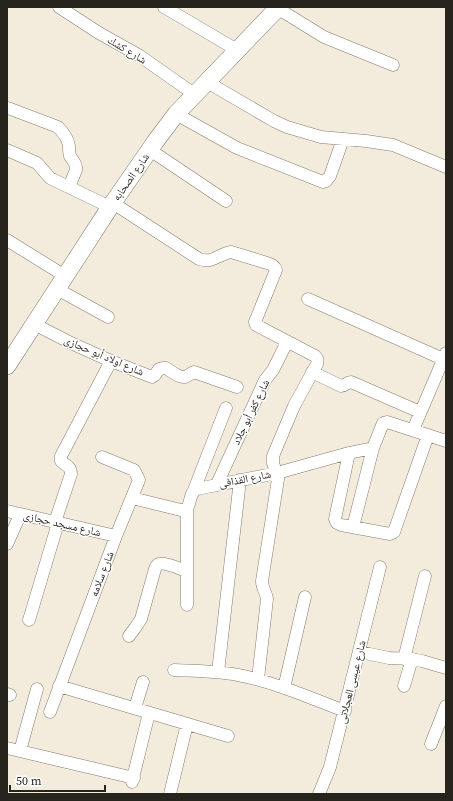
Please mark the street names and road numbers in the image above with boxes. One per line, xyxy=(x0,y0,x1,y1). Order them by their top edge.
street label: شارع كشك xyxy=(105,32,149,68)
street label: شارع الصحابه xyxy=(109,150,153,204)
street label: شارع اولاد أبو حجازى xyxy=(62,332,146,380)
street label: شارع كفر أبو جلاد xyxy=(229,377,273,447)
street label: شارع القذافى xyxy=(218,467,272,491)
street label: شارع مسجد حجازى xyxy=(22,508,102,540)
street label: شارع سلامه xyxy=(87,549,117,599)
street label: شارع عيسى العجلاتى xyxy=(334,639,370,725)

